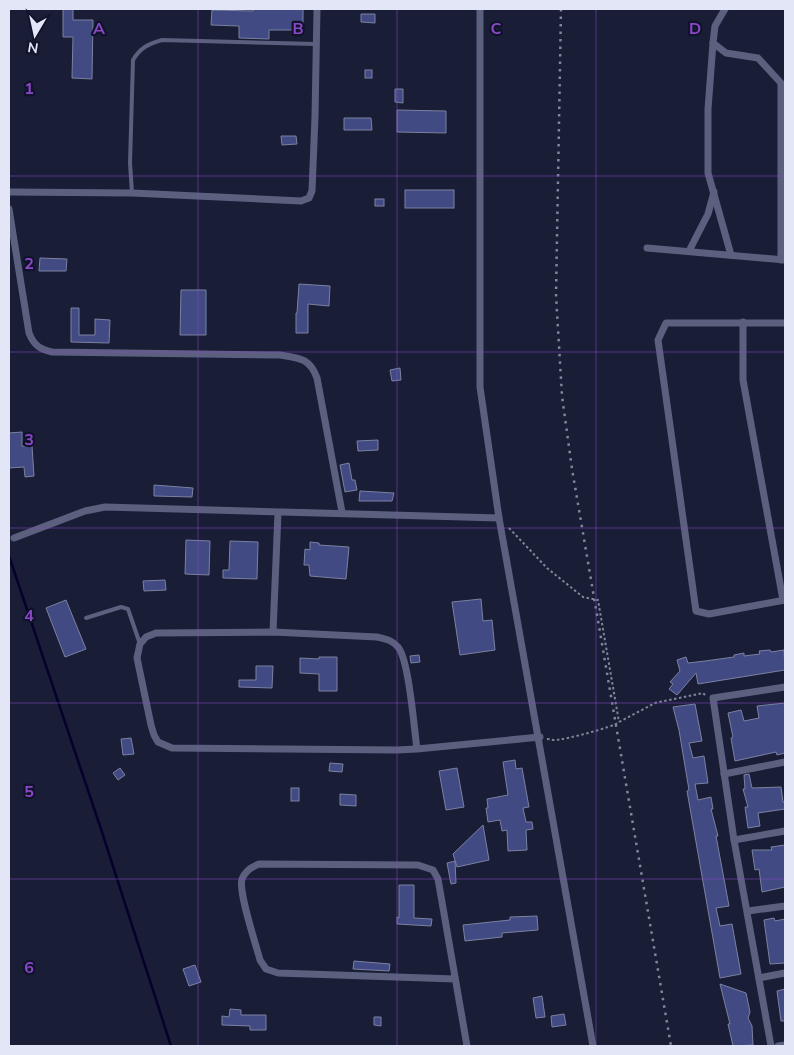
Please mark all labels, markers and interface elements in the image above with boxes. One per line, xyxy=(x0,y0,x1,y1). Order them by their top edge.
north arrow xyxy=(10,10,60,60)
text: A xyxy=(93,18,105,38)
text: B xyxy=(292,18,304,38)
text: C xyxy=(491,18,502,38)
text: D xyxy=(689,18,701,38)
text: N xyxy=(26,38,40,58)
text: 1 xyxy=(24,78,34,98)
text: 2 xyxy=(24,253,34,273)
text: 3 xyxy=(24,429,34,449)
text: 4 xyxy=(24,605,34,625)
text: 5 xyxy=(24,781,34,801)
text: 6 xyxy=(24,957,34,977)

